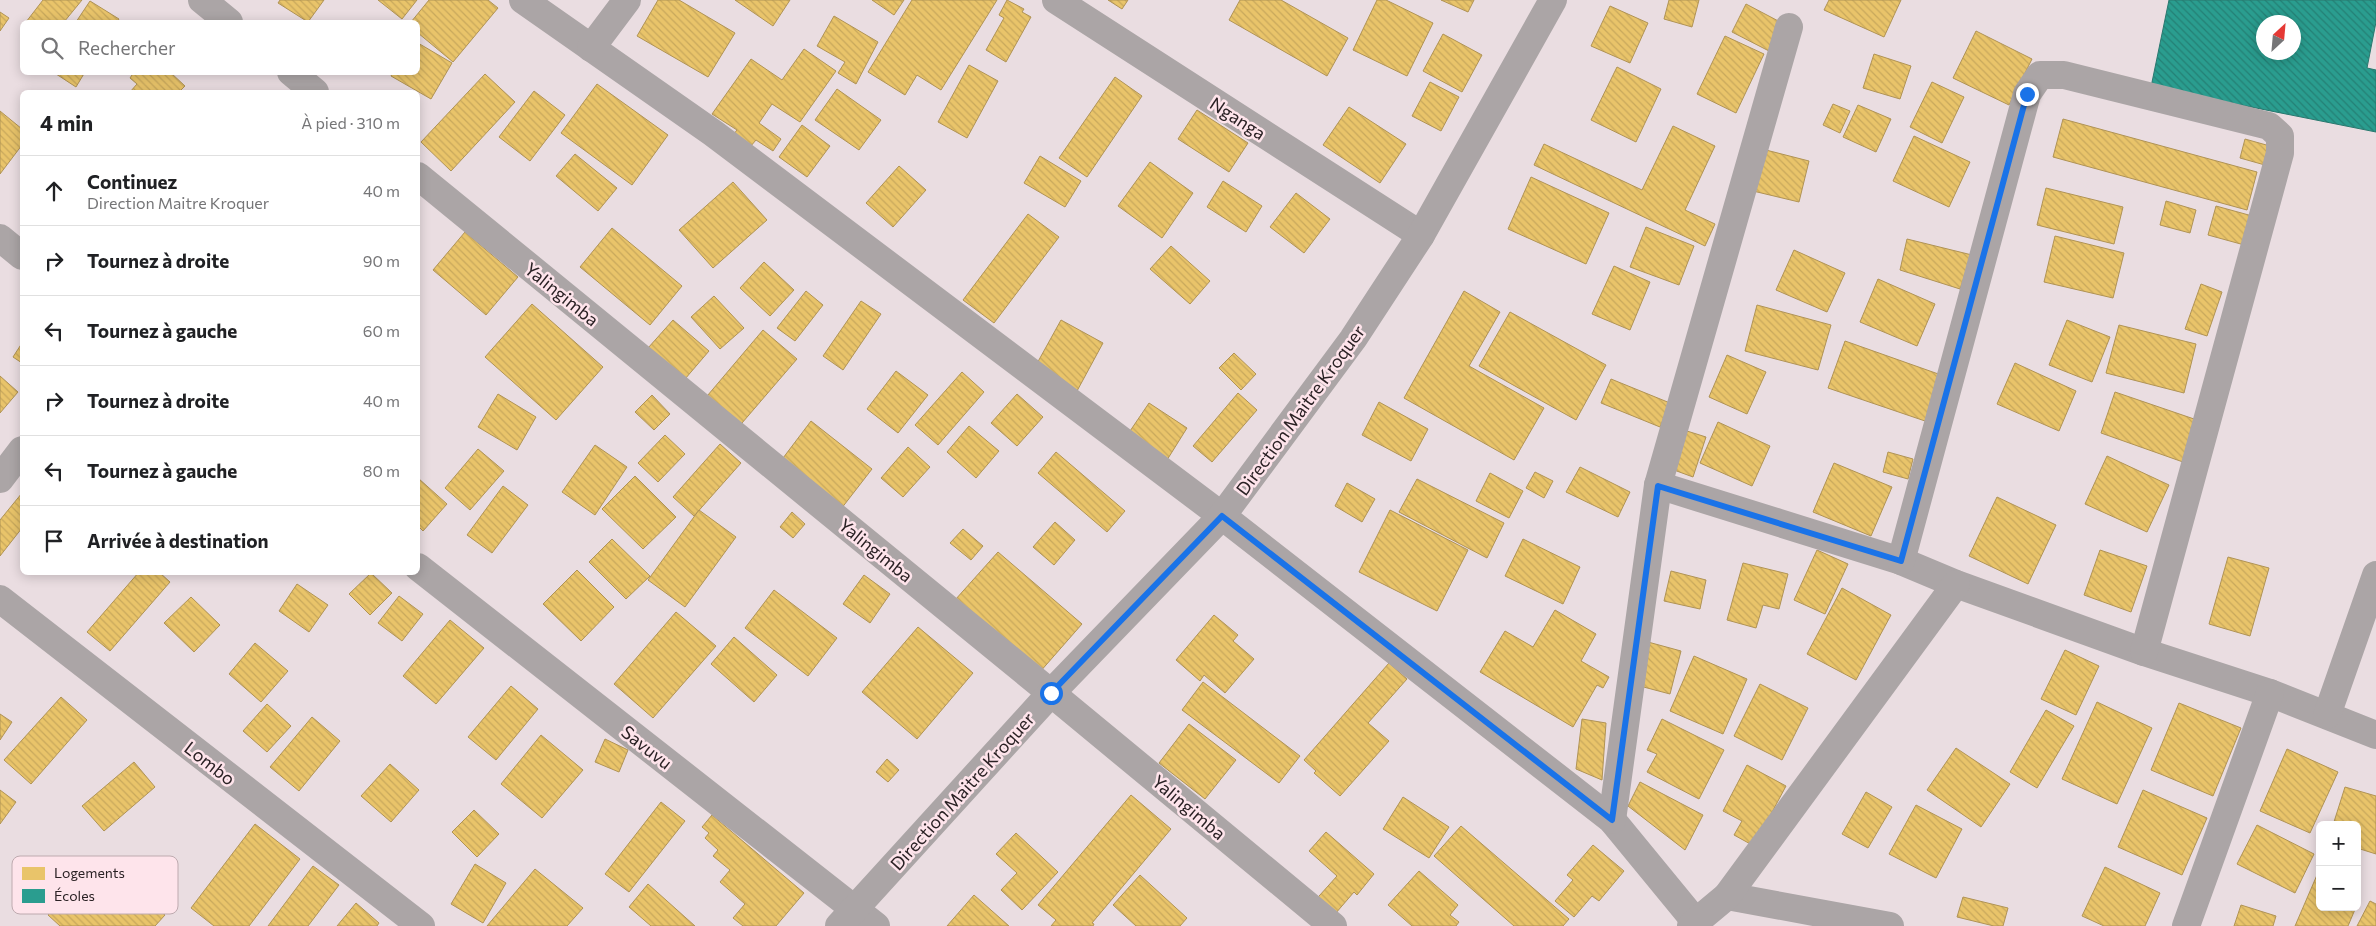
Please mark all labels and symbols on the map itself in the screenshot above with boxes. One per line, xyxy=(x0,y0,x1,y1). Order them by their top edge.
north arrow xyxy=(2256,15,2301,60)
route end xyxy=(2016,83,2039,106)
street label: Nganga xyxy=(1206,92,1270,144)
street label: Yalingimba xyxy=(520,257,604,331)
street label: Direction Maitre Kroquer xyxy=(1231,321,1369,499)
street label: Yalingimba xyxy=(834,513,918,587)
route start xyxy=(1040,682,1063,705)
street label: Direction Maitre Kroquer xyxy=(885,707,1039,875)
street label: Savuvu xyxy=(617,720,677,774)
street label: Lombo xyxy=(180,736,240,790)
street label: Yalingimba xyxy=(1148,770,1230,844)
legend xyxy=(12,856,178,914)
text: Logements xyxy=(54,864,125,881)
text: Écoles xyxy=(54,887,95,904)

